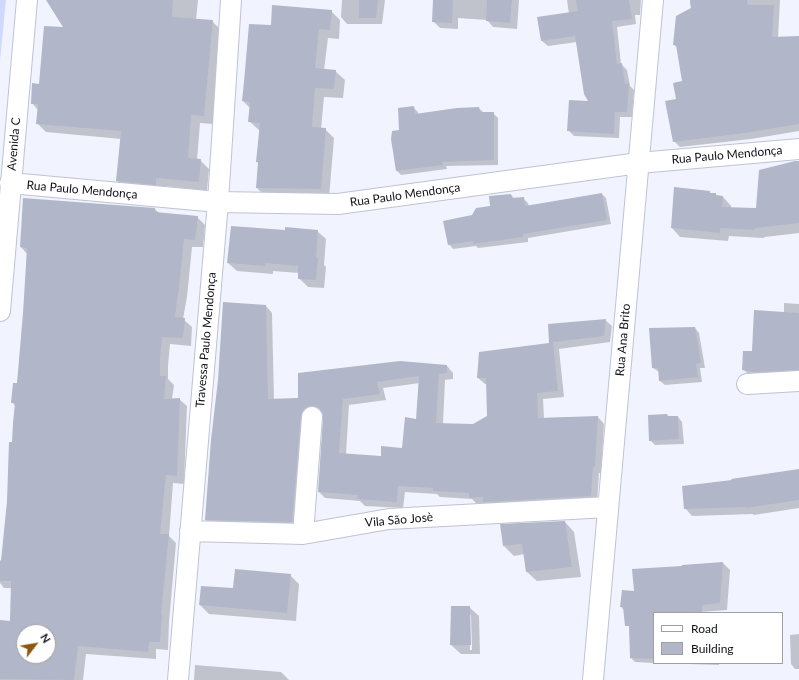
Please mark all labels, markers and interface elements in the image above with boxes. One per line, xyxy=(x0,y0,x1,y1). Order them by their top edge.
street label: Avenida C xyxy=(5,117,23,171)
street label: Rua Paulo Mendonça xyxy=(671,143,783,167)
street label: Rua Paulo Mendonça xyxy=(26,178,138,202)
street label: Rua Paulo Mendonça xyxy=(349,180,461,210)
street label: Travessa Paulo Mendonça xyxy=(193,272,219,408)
street label: Rua Ana Brito xyxy=(613,303,633,377)
street label: Vila São Josè xyxy=(364,510,434,530)
legend xyxy=(653,612,783,664)
text: Road xyxy=(691,621,718,636)
north arrow xyxy=(16,624,56,664)
text: N xyxy=(38,631,54,645)
text: Building xyxy=(691,641,734,656)

